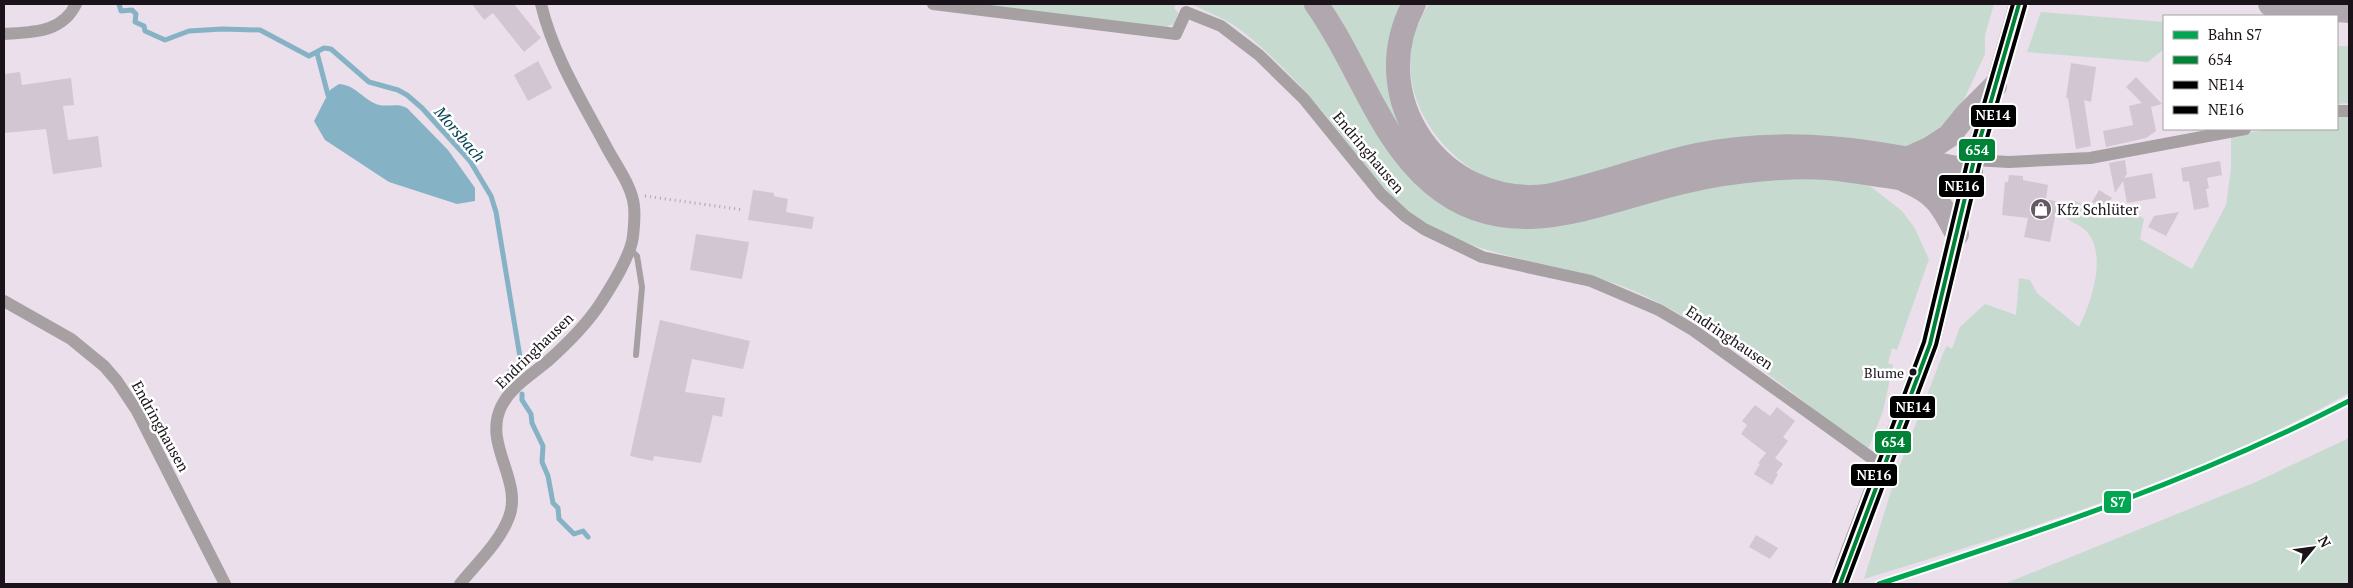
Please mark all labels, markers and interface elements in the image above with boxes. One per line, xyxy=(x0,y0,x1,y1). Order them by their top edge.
legend xyxy=(2163,15,2338,130)
text: Bahn S7 xyxy=(2208,24,2262,44)
text: 654 xyxy=(2208,49,2232,69)
text: NE14 xyxy=(2208,74,2244,94)
text: NE16 xyxy=(2208,99,2244,119)
water label: Morsbach xyxy=(429,101,490,167)
line badge: NE14 xyxy=(1970,104,2017,128)
text: NE14 xyxy=(1976,105,2011,124)
street label: Endringhausen xyxy=(1329,107,1409,197)
line badge: 654 xyxy=(1958,138,1996,162)
text: 654 xyxy=(1965,140,1989,159)
line badge: NE16 xyxy=(1938,174,1985,198)
text: NE16 xyxy=(1945,176,1980,195)
shop icon: Kfz Schlüter xyxy=(2029,197,2053,221)
place label: Kfz Schlüter xyxy=(2057,199,2139,219)
street label: Endringhausen xyxy=(1683,300,1778,374)
street label: Endringhausen xyxy=(491,308,577,392)
place label: Blume xyxy=(1864,363,1904,382)
marker: Blume xyxy=(1908,367,1918,377)
street label: Endringhausen xyxy=(128,377,194,475)
line badge: NE14 xyxy=(1889,395,1936,419)
text: NE14 xyxy=(1896,397,1931,416)
line badge: 654 xyxy=(1874,430,1912,454)
text: 654 xyxy=(1881,432,1905,451)
line badge: NE16 xyxy=(1850,463,1898,487)
text: NE16 xyxy=(1857,465,1892,484)
line badge: S7 xyxy=(2103,490,2132,514)
text: S7 xyxy=(2110,492,2126,511)
north arrow xyxy=(2288,523,2338,573)
text: N xyxy=(2314,532,2336,551)

